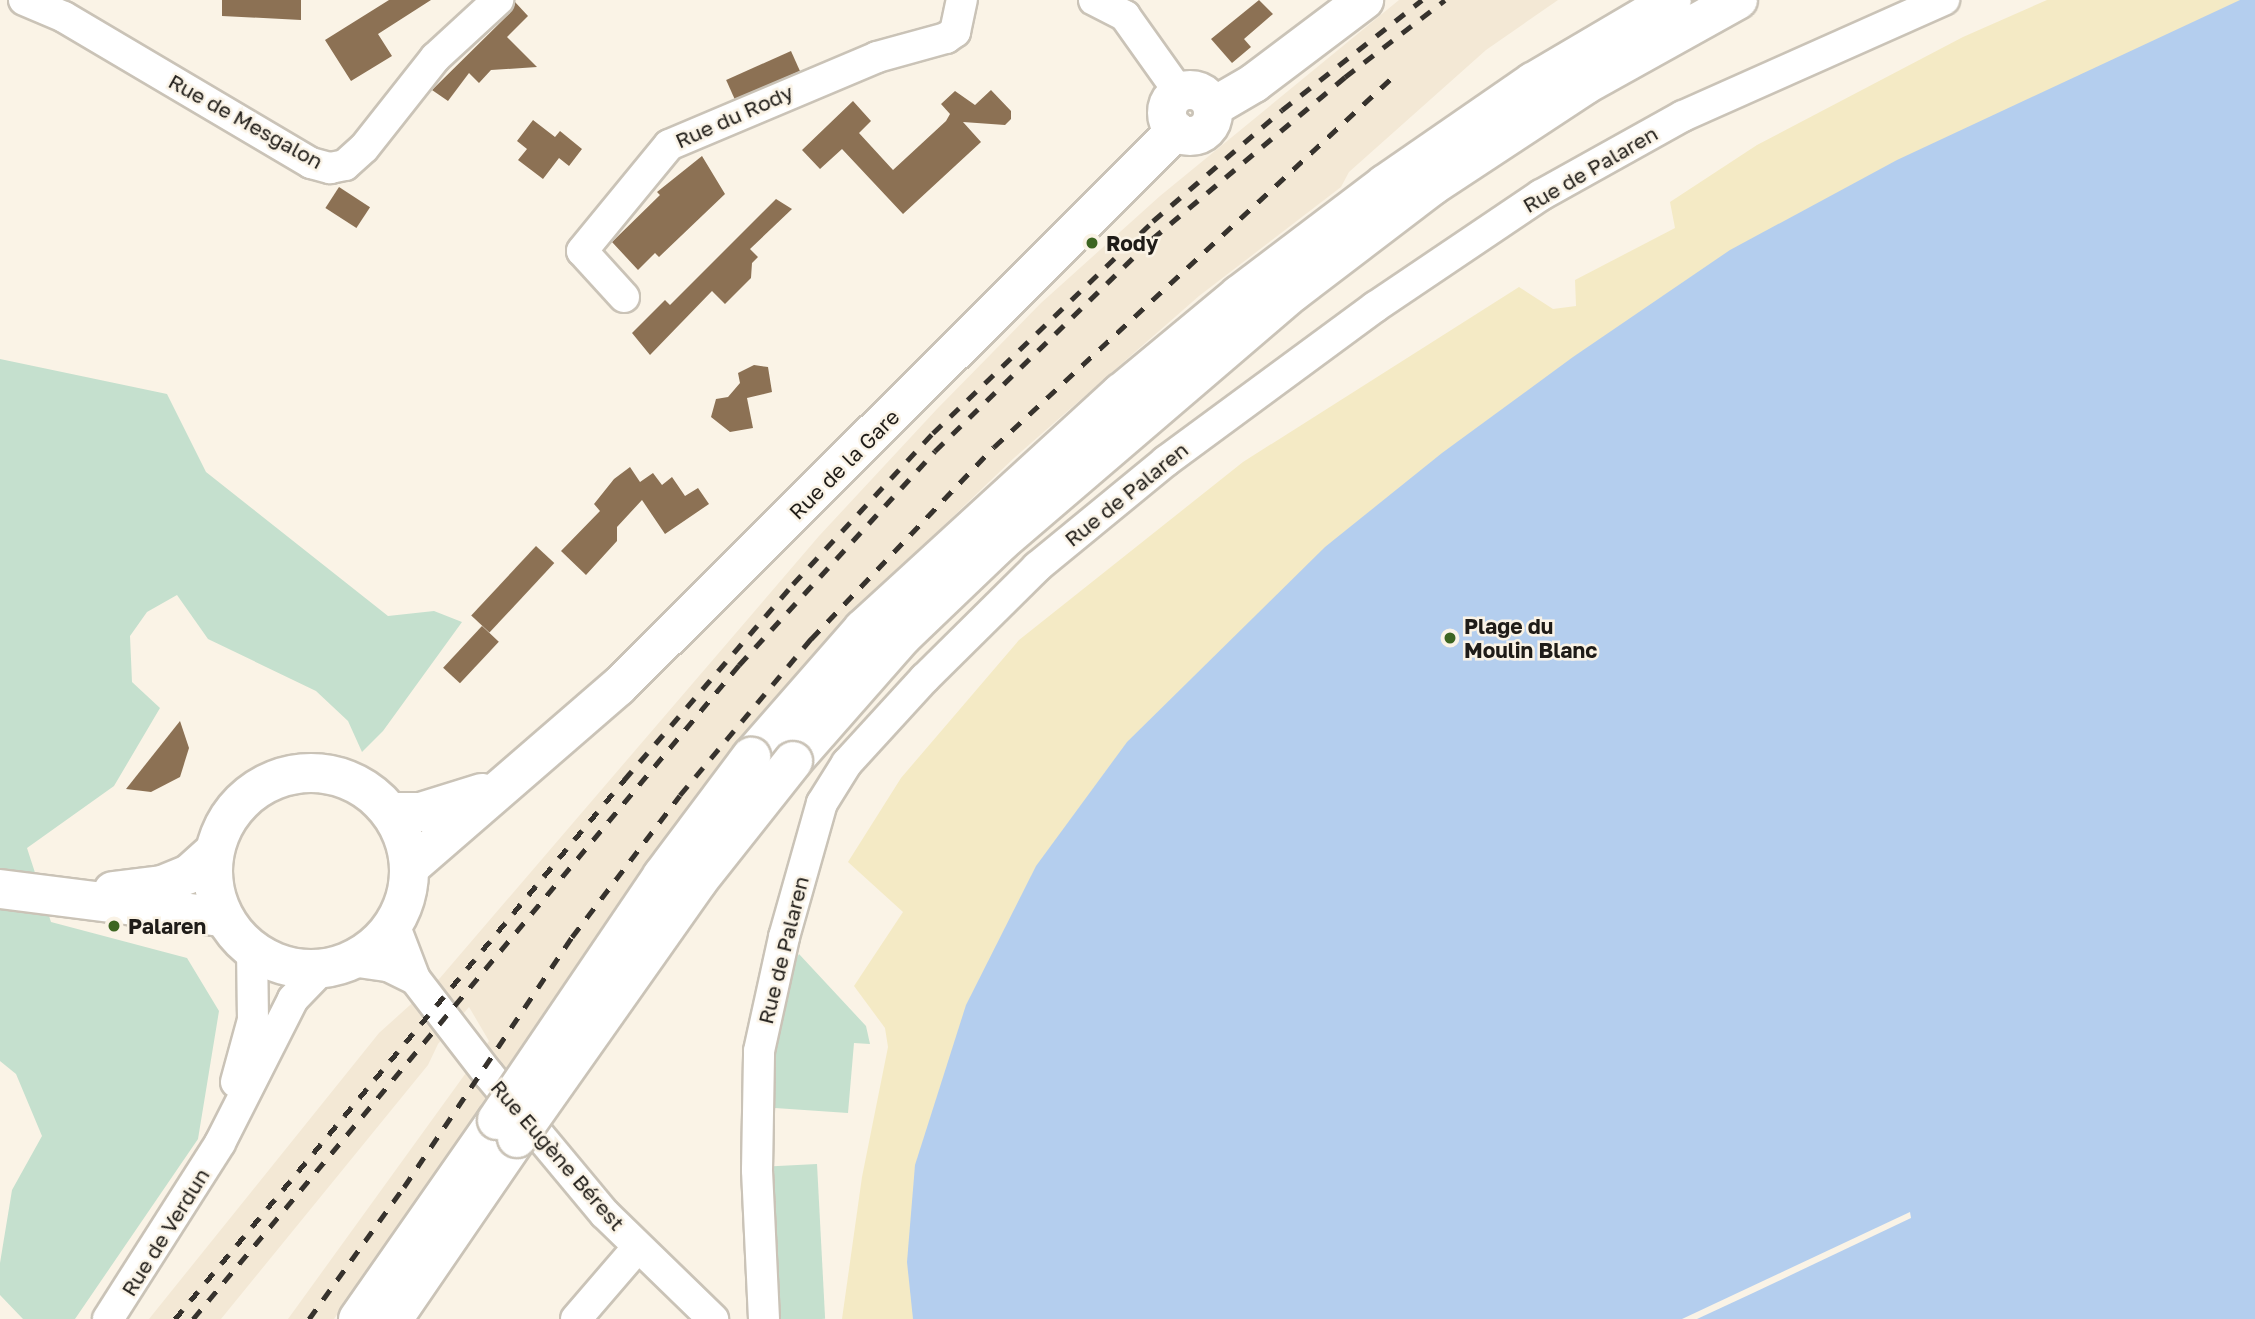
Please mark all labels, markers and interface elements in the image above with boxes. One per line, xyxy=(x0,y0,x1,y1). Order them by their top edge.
street label: Rue de Mesgalon xyxy=(164,68,328,174)
street label: Rue du Rody xyxy=(671,79,797,153)
street label: Rue de Palaren xyxy=(1518,120,1662,218)
place label: Rody xyxy=(1106,230,1158,256)
marker: Rody xyxy=(1084,235,1100,251)
street label: Rue de la Gare xyxy=(784,404,904,524)
street label: Rue de Palaren xyxy=(1059,437,1193,551)
place label: Plage du Moulin Blanc xyxy=(1464,613,1597,663)
marker: Plage du Moulin Blanc xyxy=(1442,630,1458,646)
street label: Rue de Palaren xyxy=(752,873,814,1027)
place label: Palaren xyxy=(128,913,206,939)
marker: Palaren xyxy=(106,918,122,934)
street label: Rue Eugène Bérest xyxy=(486,1075,630,1235)
street label: Rue de Verdun xyxy=(116,1163,214,1301)

